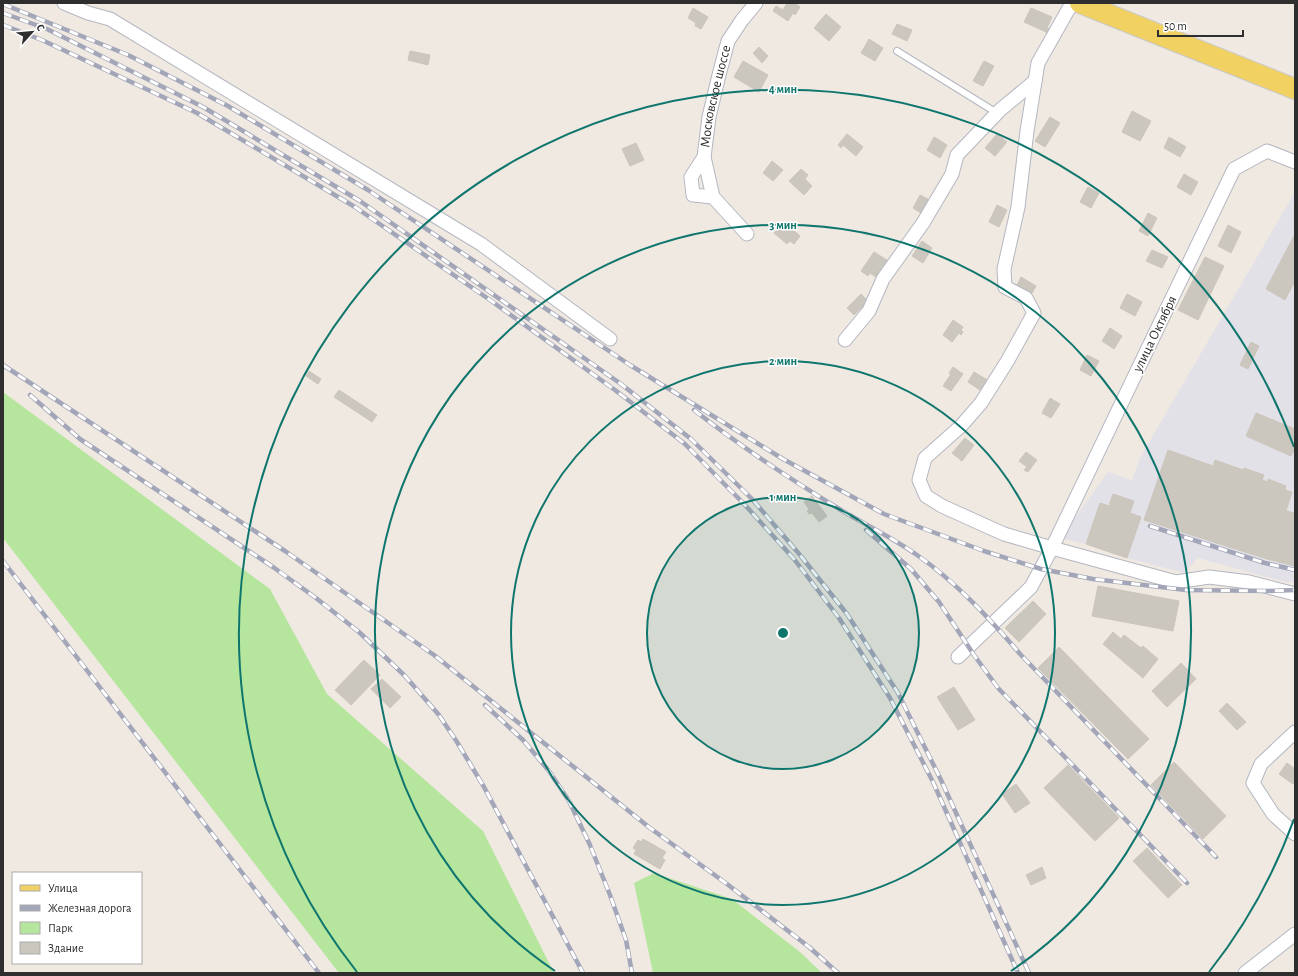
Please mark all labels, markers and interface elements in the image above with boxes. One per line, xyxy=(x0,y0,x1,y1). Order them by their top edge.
north arrow xyxy=(12,12,52,52)
scale bar xyxy=(1158,12,1243,38)
text: 50 m xyxy=(1164,20,1187,32)
text: С xyxy=(34,22,47,33)
street label: Московское шоссе xyxy=(698,44,734,148)
text: 4 мин xyxy=(769,83,797,95)
text: 3 мин xyxy=(769,219,797,231)
street label: улица Октября xyxy=(1130,294,1179,375)
text: 2 мин xyxy=(769,355,797,367)
text: 1 мин xyxy=(770,491,796,503)
centre of rings xyxy=(776,626,790,640)
legend xyxy=(12,872,142,964)
text: Улица xyxy=(48,882,78,894)
text: Железная дорога xyxy=(48,902,132,914)
text: Парк xyxy=(48,922,73,934)
text: Здание xyxy=(48,942,84,954)

